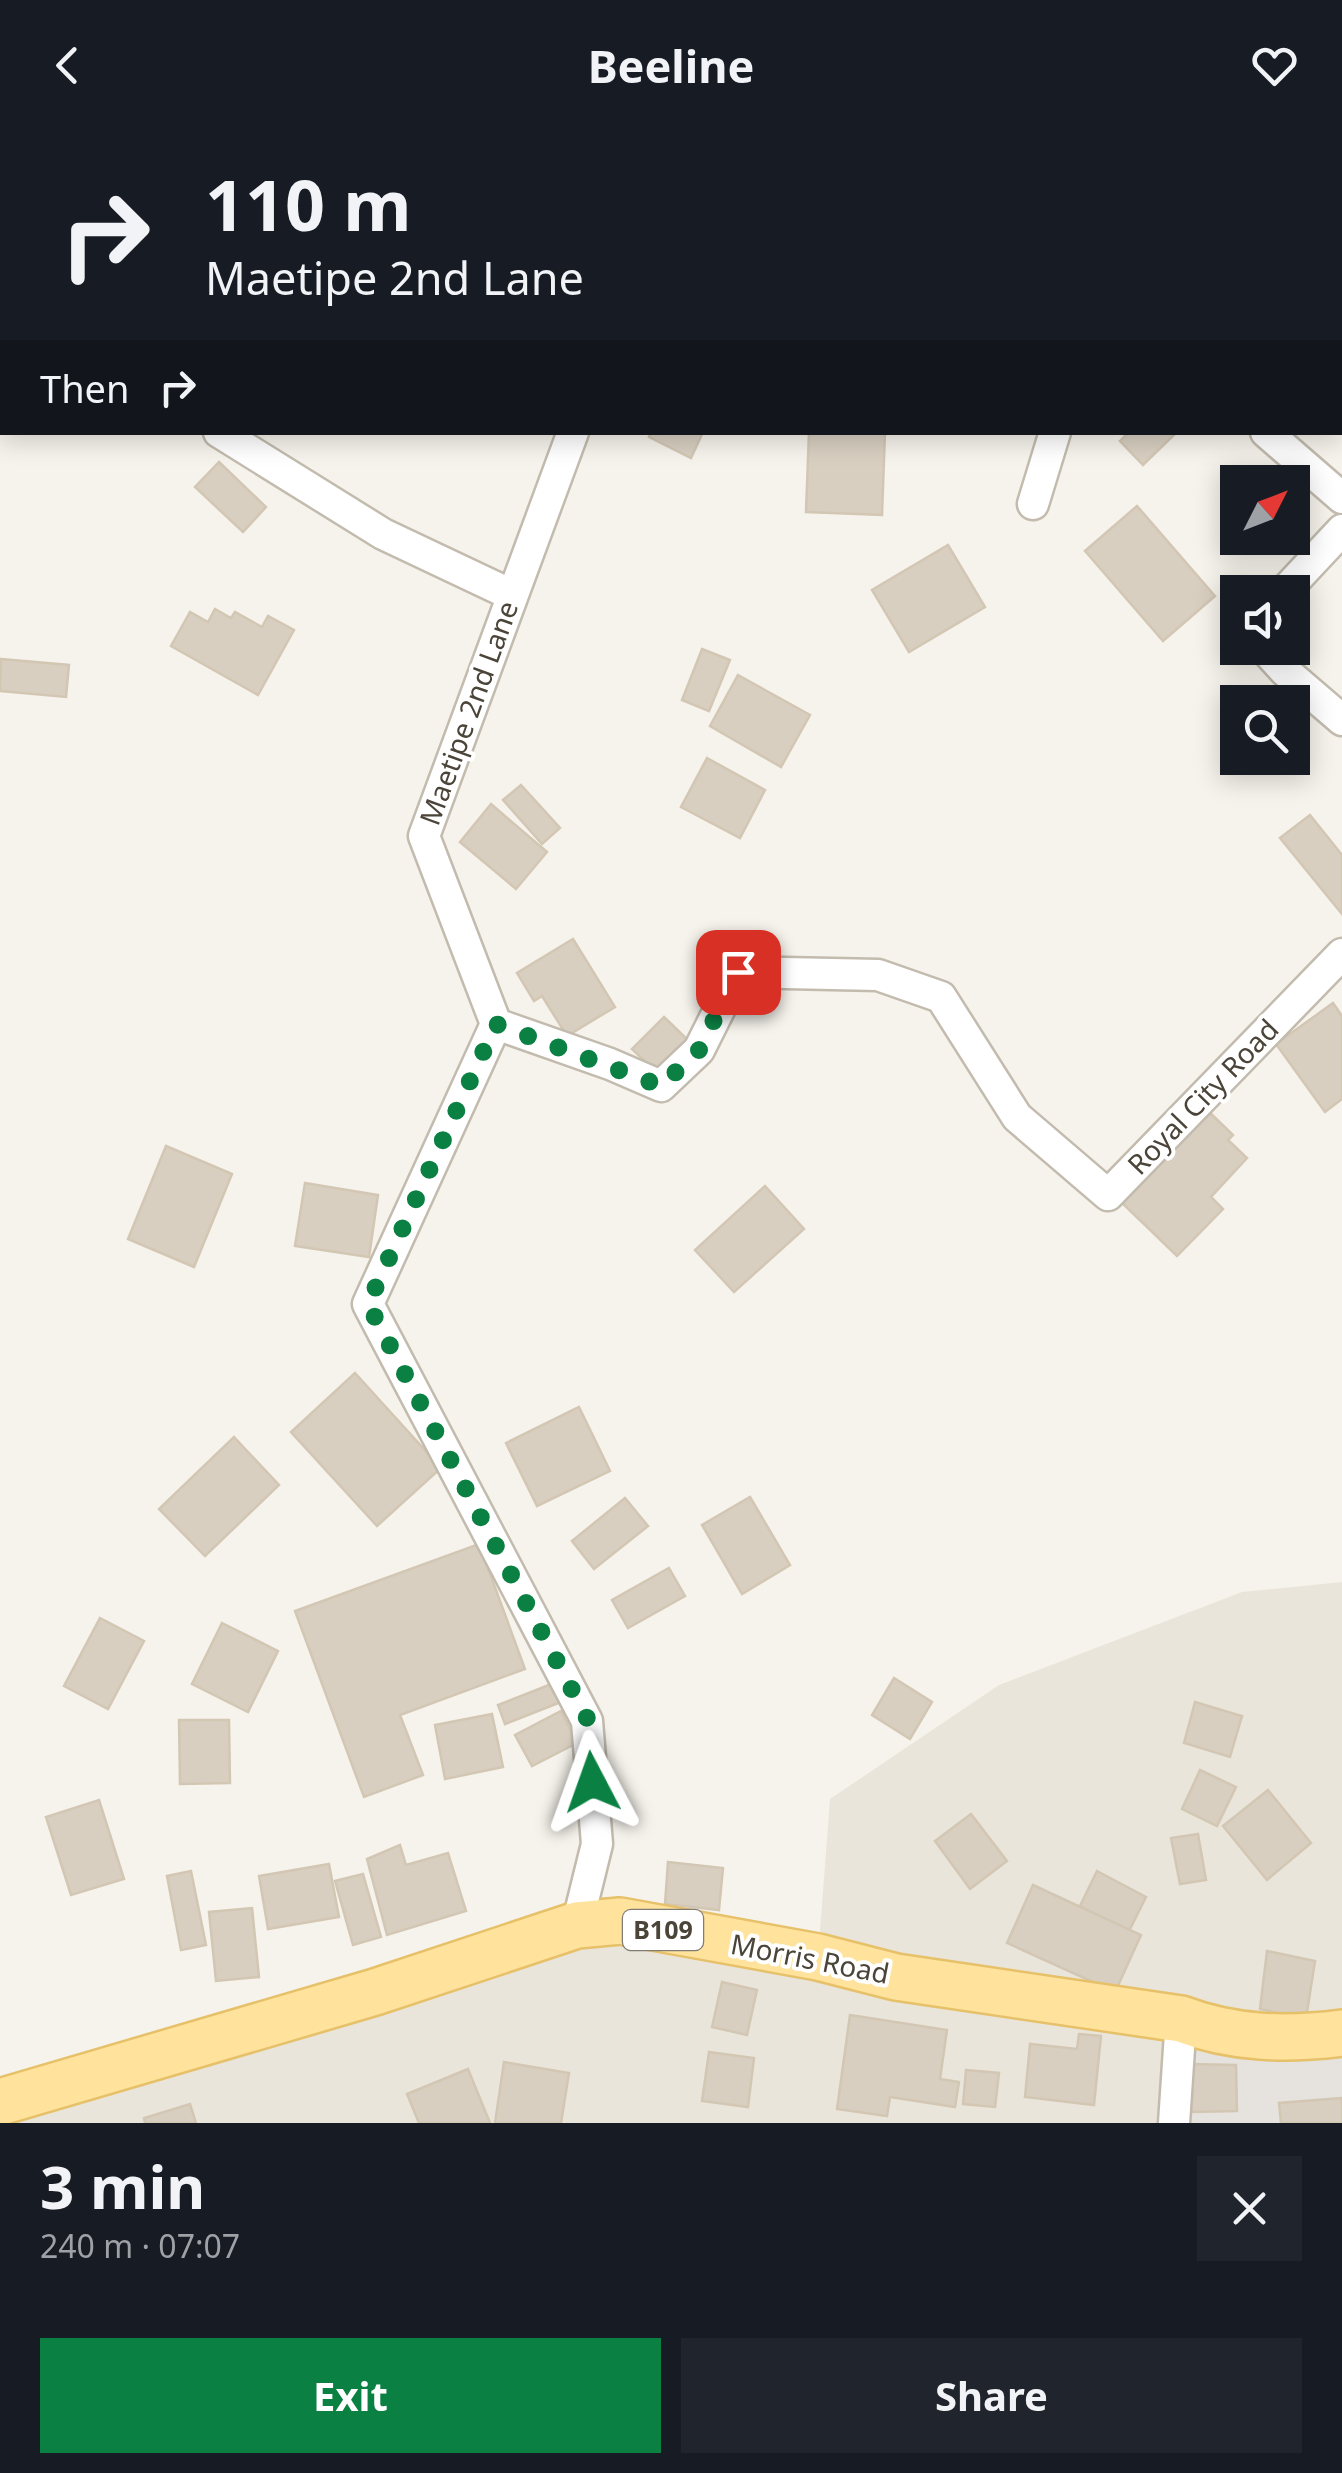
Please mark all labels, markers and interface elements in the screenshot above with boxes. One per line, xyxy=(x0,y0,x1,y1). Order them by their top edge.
text: Beeline xyxy=(588,35,754,96)
icon: back xyxy=(40,38,95,93)
icon: heart xyxy=(1247,38,1302,93)
text: 110 m xyxy=(205,156,412,252)
icon: right xyxy=(40,170,170,300)
text: Maetipe 2nd Lane xyxy=(205,247,584,308)
icon: right xyxy=(150,360,205,415)
text: Then xyxy=(40,362,130,414)
north arrow xyxy=(1220,465,1310,555)
map controls xyxy=(1220,465,1310,775)
button: sound xyxy=(1220,575,1310,665)
street label: Maetipe 2nd Lane xyxy=(410,595,526,830)
button: search xyxy=(1220,685,1310,775)
pin xyxy=(696,930,781,1015)
icon: arrive xyxy=(711,945,766,1000)
street label: Royal City Road xyxy=(1118,1010,1286,1182)
position arrow xyxy=(540,1730,644,1834)
road number: B109 xyxy=(623,1910,703,1950)
street label: Morris Road xyxy=(728,1924,893,1992)
text: 3 min xyxy=(40,2145,205,2227)
button: close xyxy=(1197,2156,1302,2261)
text: 240 m · 07:07 xyxy=(40,2224,240,2267)
button: Exit xyxy=(40,2338,661,2453)
button: Share xyxy=(681,2338,1302,2453)

